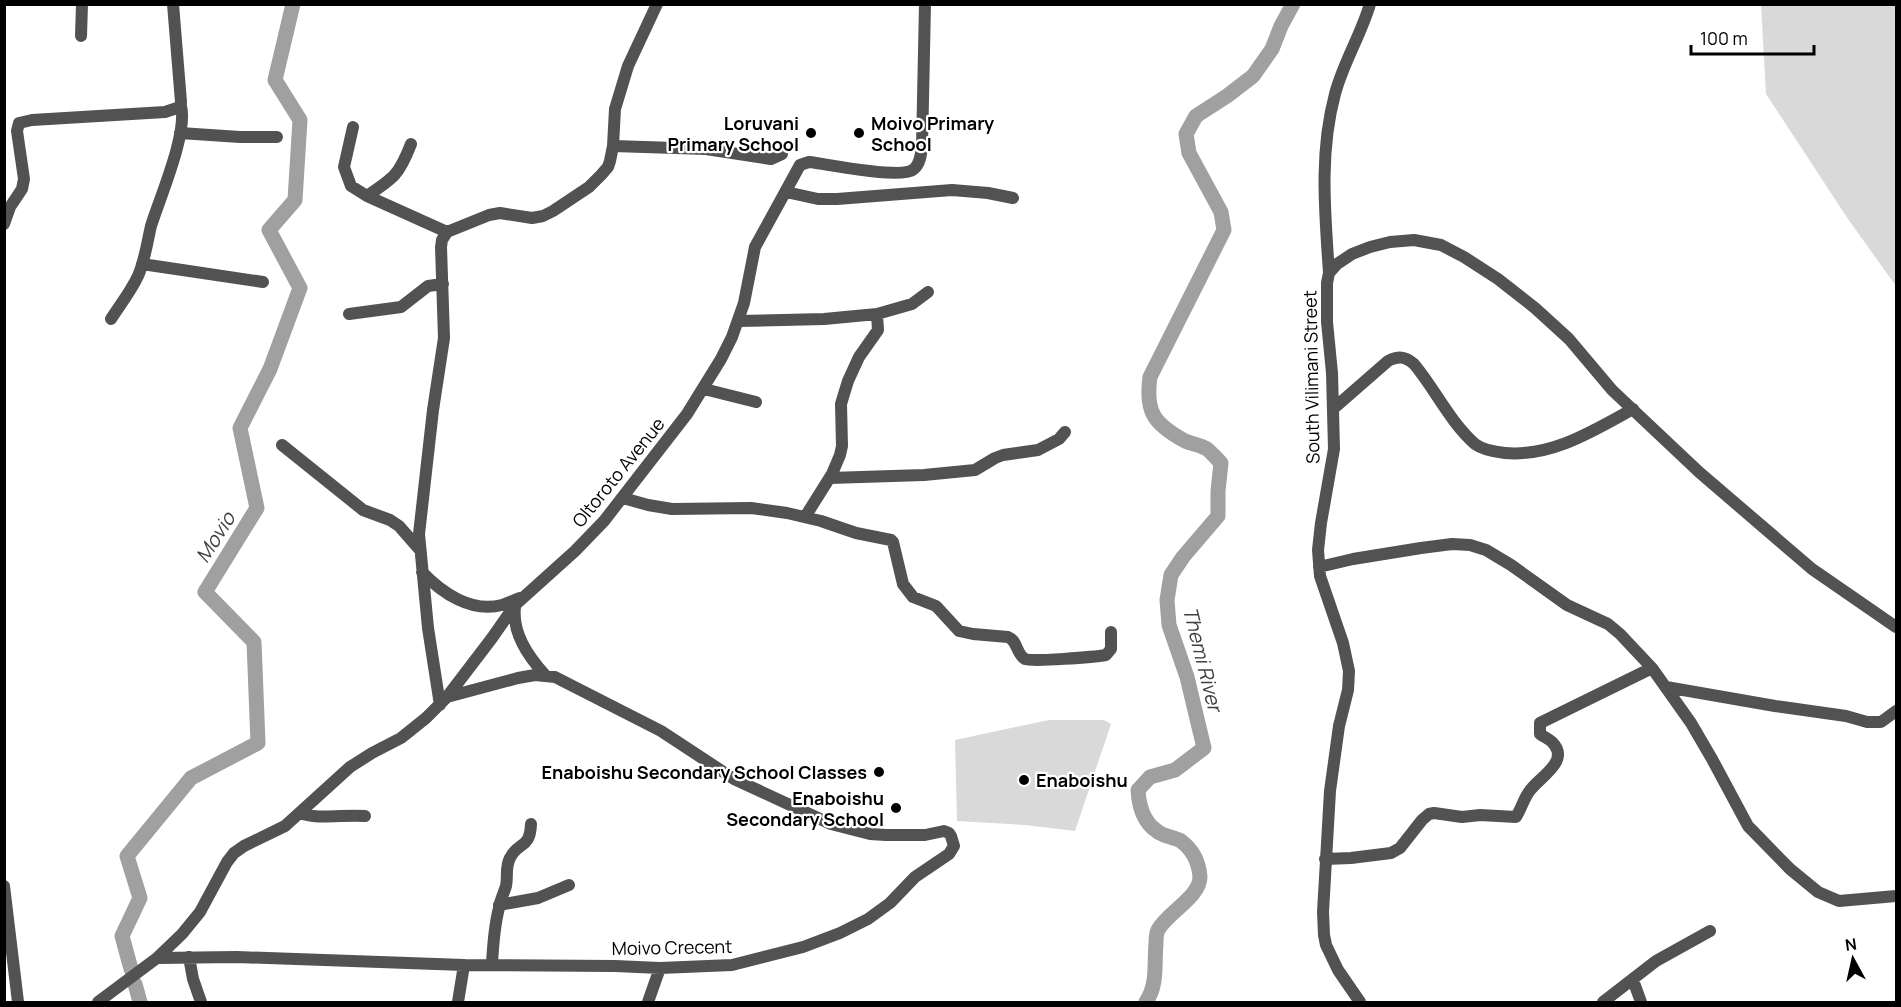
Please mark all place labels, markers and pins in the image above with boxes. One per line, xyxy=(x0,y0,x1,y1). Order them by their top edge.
place label: Loruvani Primary School xyxy=(667,111,799,156)
place label: Moivo Primary School xyxy=(871,111,994,156)
marker: Loruvani Primary School xyxy=(804,126,818,140)
marker: Moivo Primary School xyxy=(852,126,866,140)
place label: Enaboishu Secondary School Classes xyxy=(542,760,867,784)
marker: Enaboishu Secondary School Classes xyxy=(872,765,886,779)
place label: Enaboishu xyxy=(1036,768,1128,792)
marker: Enaboishu xyxy=(1017,773,1031,787)
place label: Enaboishu Secondary School xyxy=(726,786,884,831)
marker: Enaboishu Secondary School xyxy=(889,801,903,815)

